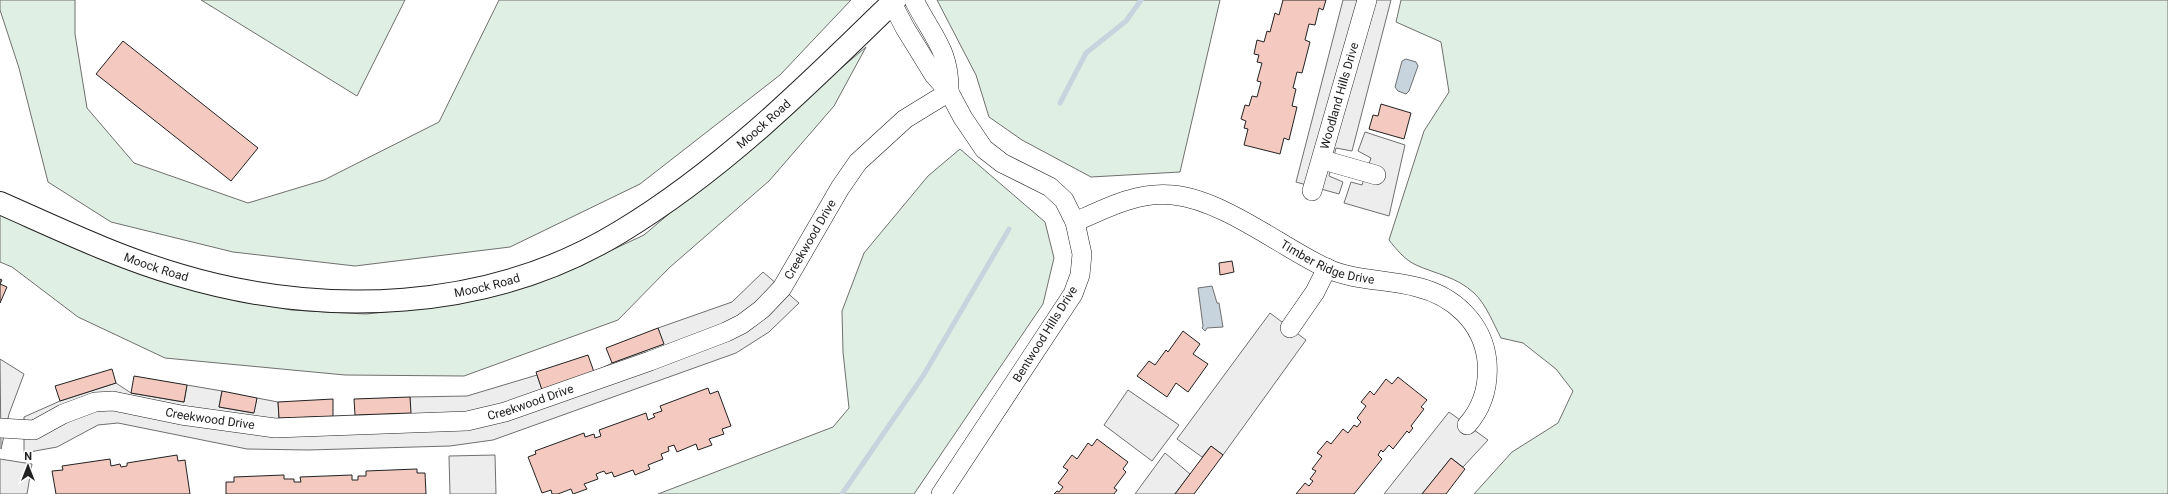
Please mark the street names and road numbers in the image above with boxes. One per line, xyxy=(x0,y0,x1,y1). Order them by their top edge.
street label: Woodland Hills Drive xyxy=(1317,41,1361,151)
street label: Moock Road xyxy=(734,97,793,152)
street label: Creekwood Drive xyxy=(782,197,839,282)
street label: Timber Ridge Drive xyxy=(1278,237,1375,287)
street label: Moock Road xyxy=(122,250,190,284)
street label: Moock Road xyxy=(453,271,522,300)
street label: Bentwood Hills Drive xyxy=(1010,284,1080,384)
street label: Creekwood Drive xyxy=(486,381,575,423)
street label: Creekwood Drive xyxy=(164,405,256,432)

